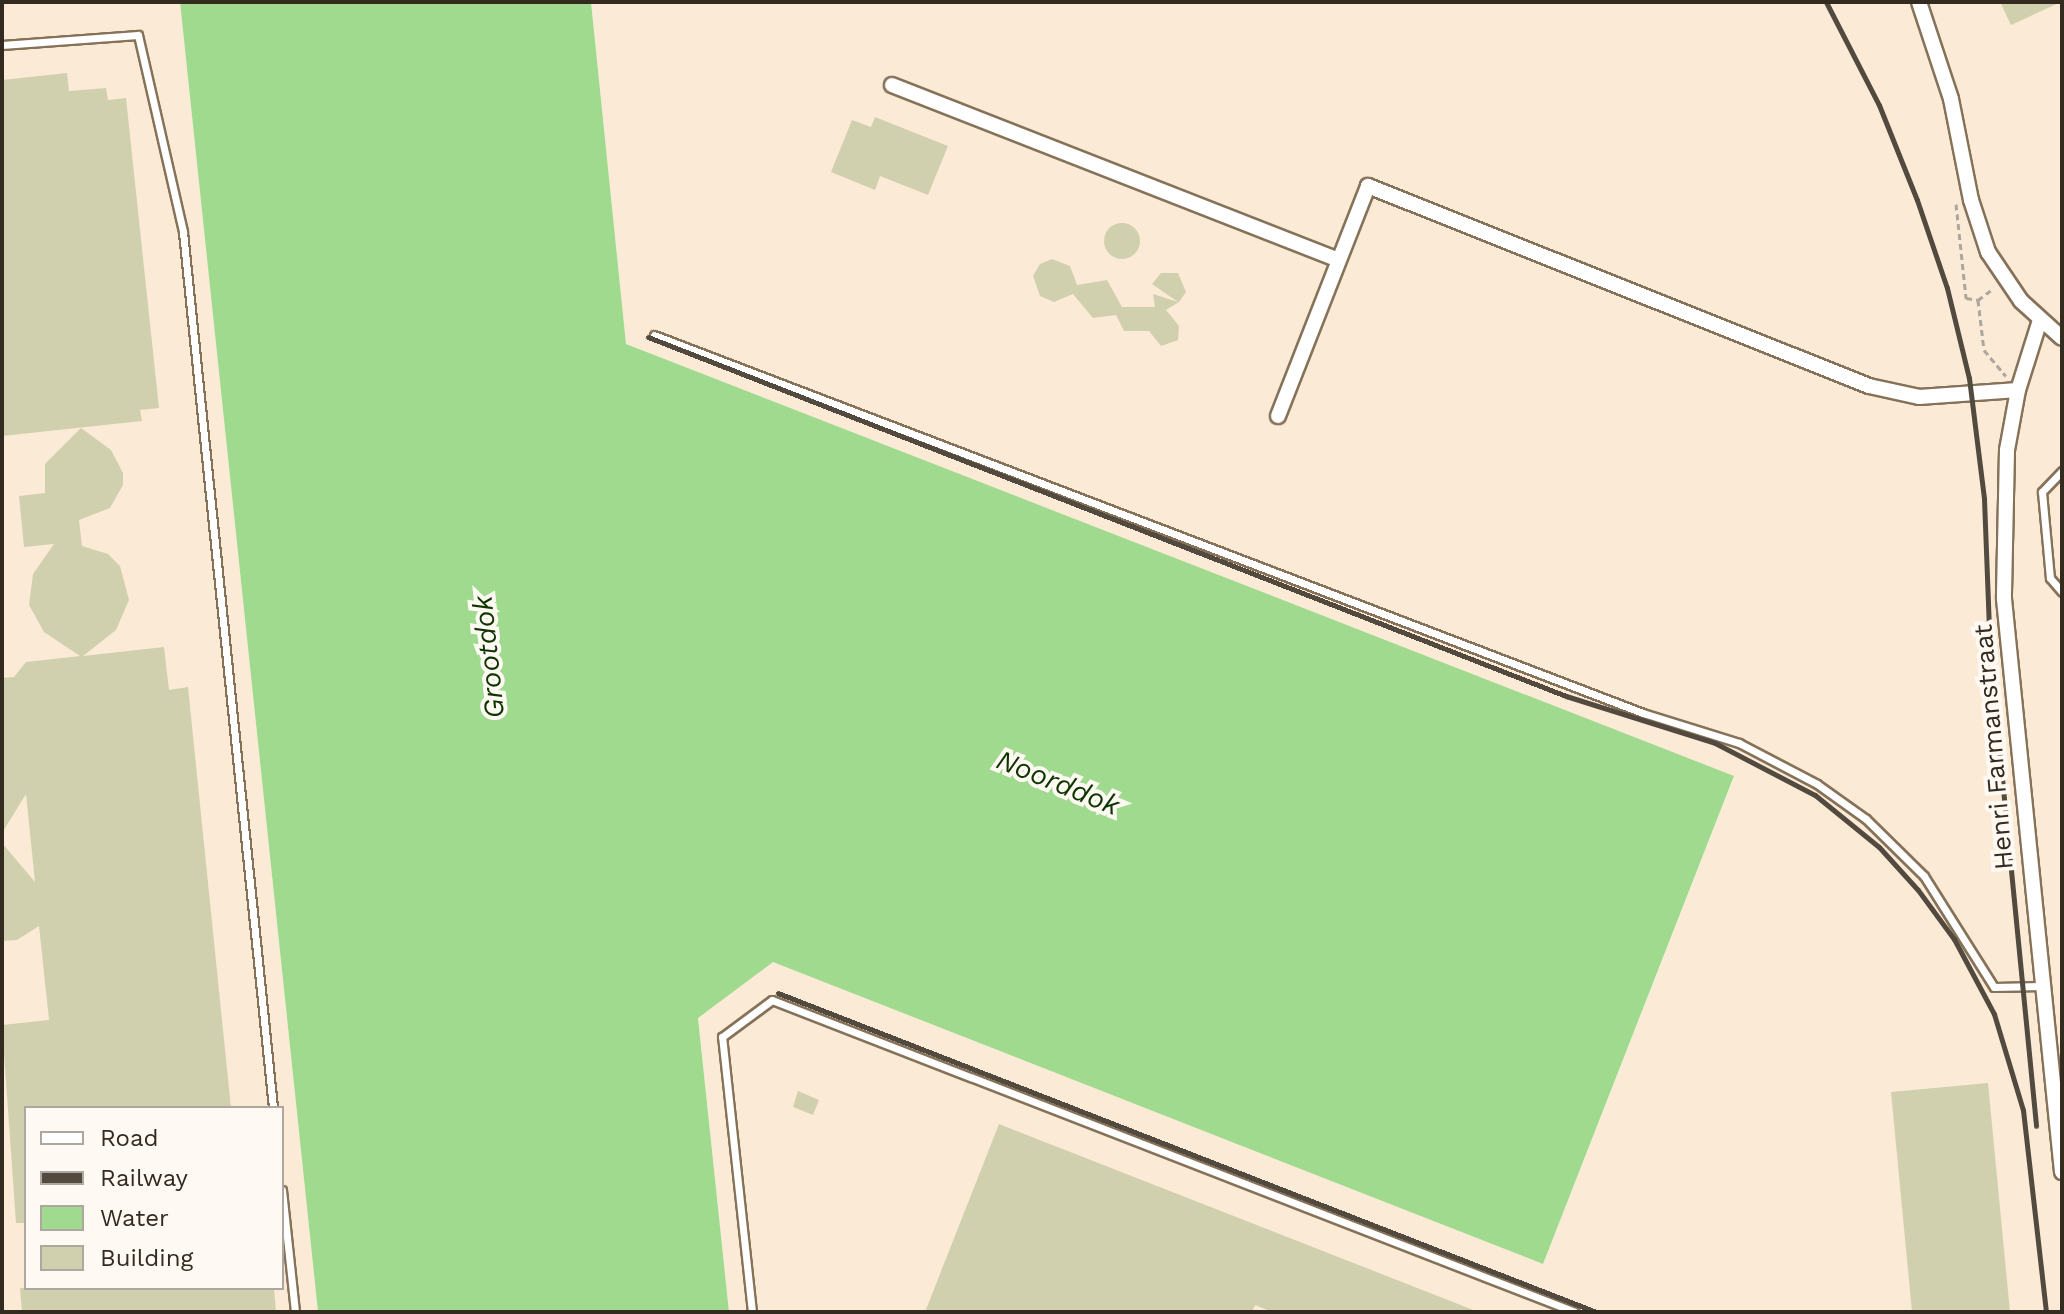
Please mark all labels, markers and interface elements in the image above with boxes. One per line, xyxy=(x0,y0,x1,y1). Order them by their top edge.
water label: Grootdok xyxy=(466,594,512,720)
street label: Henri Farmanstraat xyxy=(1968,623,2020,871)
water label: Noorddok xyxy=(991,743,1125,823)
legend xyxy=(24,1106,284,1290)
text: Road xyxy=(100,1124,159,1152)
text: Railway xyxy=(100,1164,188,1192)
text: Water xyxy=(100,1204,169,1232)
text: Building xyxy=(100,1244,193,1272)

